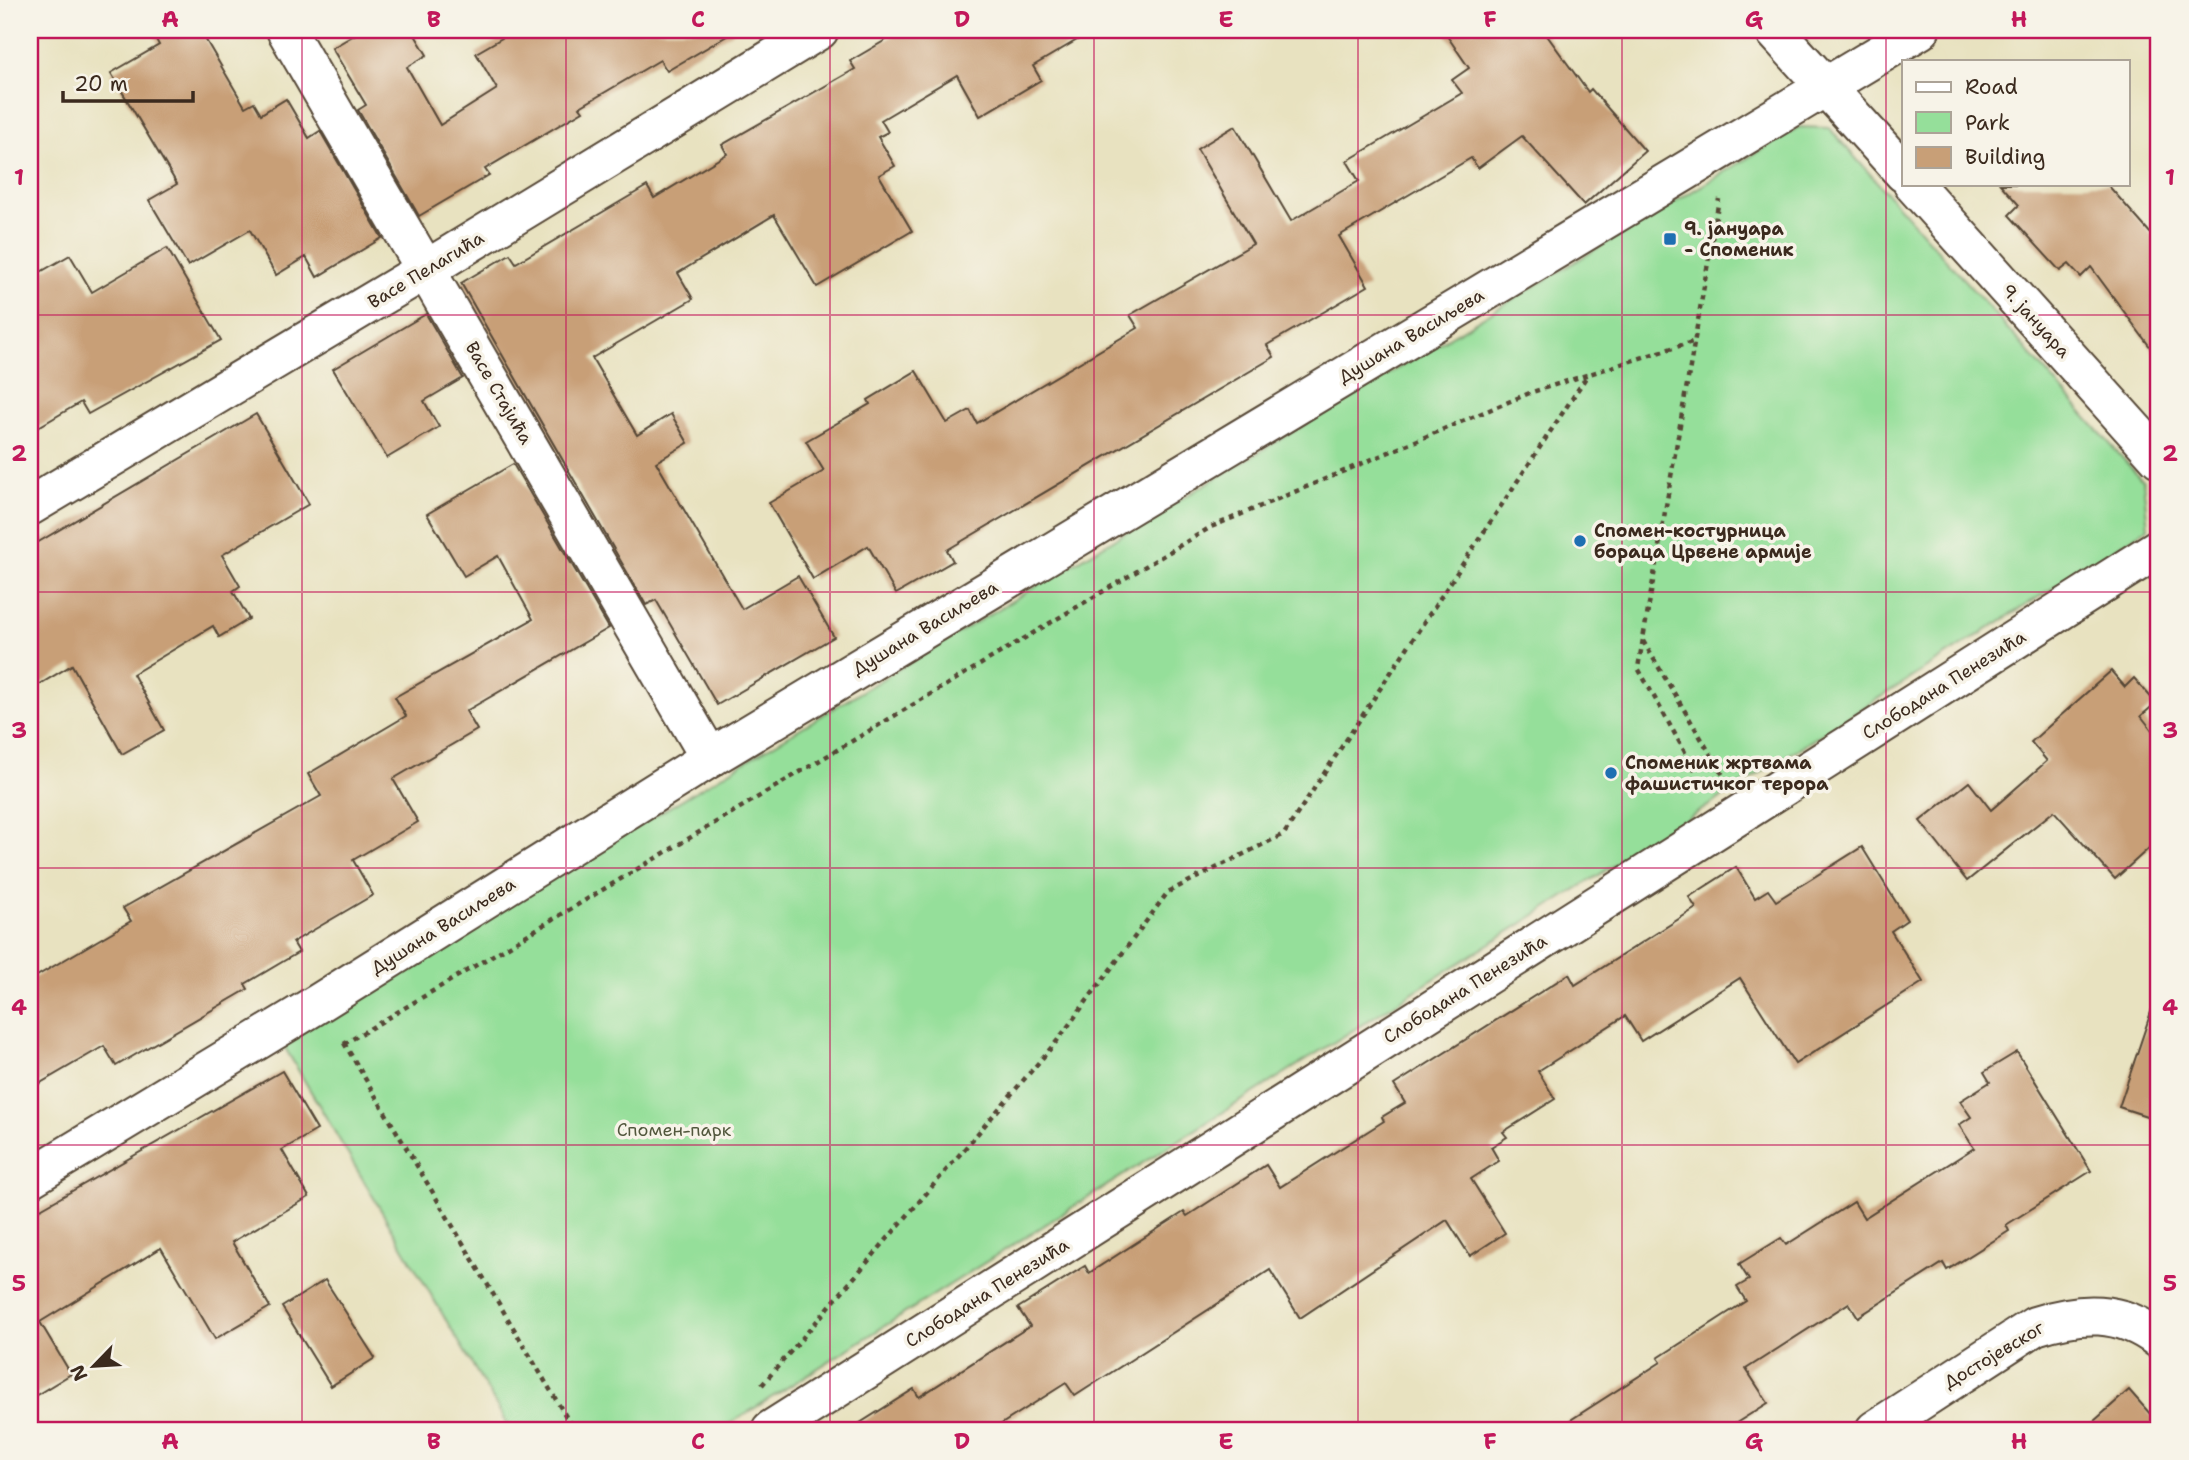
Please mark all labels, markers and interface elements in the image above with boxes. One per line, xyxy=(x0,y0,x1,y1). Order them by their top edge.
text: A xyxy=(161,4,179,34)
text: B xyxy=(427,4,441,34)
text: C xyxy=(691,4,705,34)
text: D xyxy=(954,4,970,34)
text: E xyxy=(1218,4,1234,34)
text: F xyxy=(1483,4,1497,34)
text: G xyxy=(1745,4,1764,34)
text: H xyxy=(2011,4,2027,34)
scale bar xyxy=(63,60,192,104)
legend xyxy=(1902,60,2130,186)
text: 20 m xyxy=(74,70,128,98)
text: Road xyxy=(1965,73,2018,101)
text: Park xyxy=(1965,109,2010,137)
text: Building xyxy=(1965,143,2045,171)
text: 1 xyxy=(14,162,24,192)
text: 1 xyxy=(2165,162,2175,192)
place label: 9. јануара - Споменик xyxy=(1684,217,1794,262)
street label: Васе Пелагића xyxy=(364,226,488,314)
marker: 9. јануара - Споменик xyxy=(1662,231,1678,247)
street label: 9. јануара xyxy=(1996,279,2076,363)
street label: Душана Васиљева xyxy=(1334,283,1488,389)
street label: Васе Стајића xyxy=(460,337,538,449)
text: 2 xyxy=(11,438,27,468)
text: 2 xyxy=(2162,438,2178,468)
place label: Спомен-костурница бораца Црвене армије xyxy=(1594,519,1812,564)
marker: Спомен-костурница бораца Црвене армије xyxy=(1572,533,1588,549)
street label: Душана Васиљева xyxy=(848,575,1002,681)
street label: Слободана Пенезића xyxy=(1858,625,2030,745)
text: 3 xyxy=(11,715,27,745)
text: 3 xyxy=(2162,715,2178,745)
place label: Споменик жртвама фашистичког терора xyxy=(1625,751,1829,796)
marker: Споменик жртвама фашистичког терора xyxy=(1603,765,1619,781)
street label: Душана Васиљева xyxy=(366,872,520,980)
street label: Слободана Пенезића xyxy=(1379,929,1551,1049)
text: 4 xyxy=(11,992,27,1022)
text: 4 xyxy=(2162,992,2178,1022)
park label: Спомен-парк xyxy=(617,1118,732,1142)
street label: Слободана Пенезића xyxy=(901,1233,1073,1353)
text: 5 xyxy=(12,1268,26,1298)
text: 5 xyxy=(2163,1268,2177,1298)
street label: Достојевског xyxy=(1939,1316,2049,1394)
north arrow xyxy=(60,1330,130,1400)
text: N xyxy=(65,1361,94,1385)
text: A xyxy=(161,1426,179,1456)
text: B xyxy=(427,1426,441,1456)
text: C xyxy=(691,1426,705,1456)
text: D xyxy=(954,1426,970,1456)
text: E xyxy=(1218,1426,1234,1456)
text: F xyxy=(1483,1426,1497,1456)
text: G xyxy=(1745,1426,1764,1456)
text: H xyxy=(2011,1426,2027,1456)

